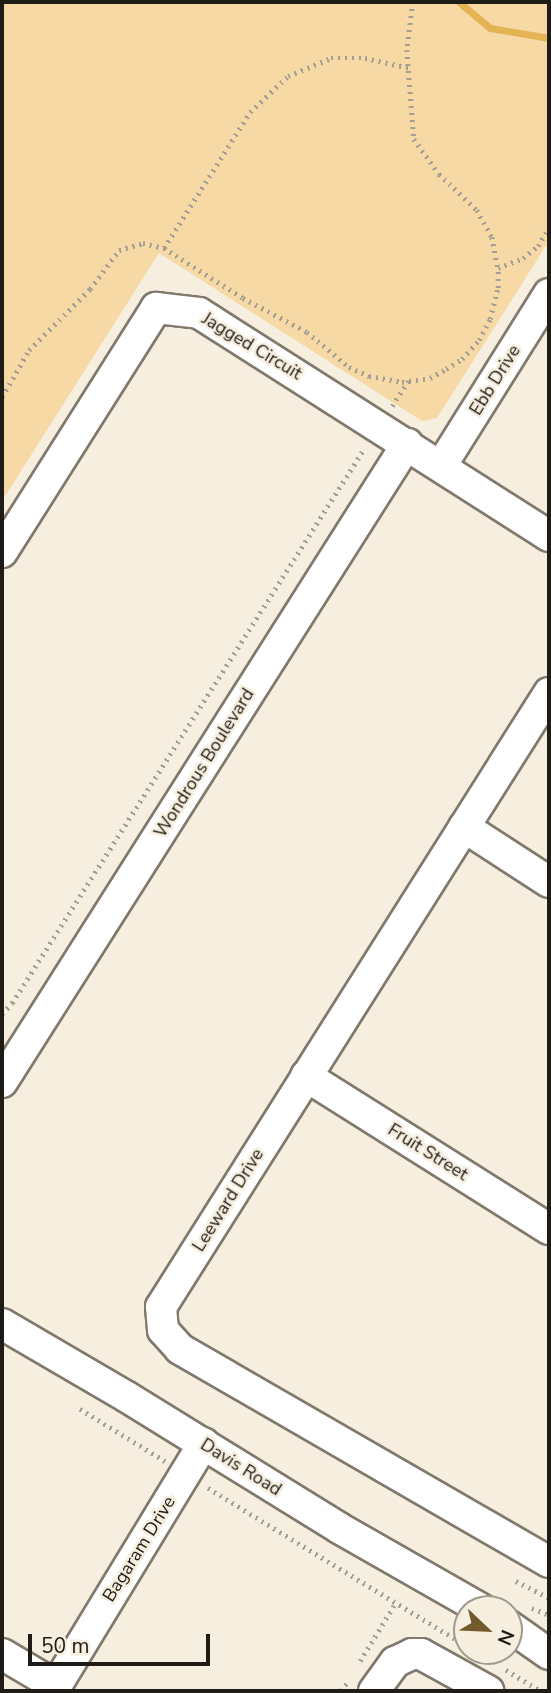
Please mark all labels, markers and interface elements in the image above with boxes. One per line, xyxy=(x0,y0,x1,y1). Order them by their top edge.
street label: Jagged Circuit xyxy=(198,308,306,384)
street label: Ebb Drive xyxy=(465,341,525,419)
street label: Wondrous Boulevard xyxy=(149,685,259,841)
street label: Fruit Street xyxy=(384,1119,472,1185)
street label: Leeward Drive xyxy=(188,1145,268,1255)
street label: Davis Road xyxy=(197,1434,285,1500)
street label: Bagaram Drive xyxy=(98,1492,180,1606)
north arrow xyxy=(453,1595,523,1665)
scale bar xyxy=(32,1620,214,1664)
text: N xyxy=(491,1626,520,1649)
text: 50 m xyxy=(41,1632,90,1660)

